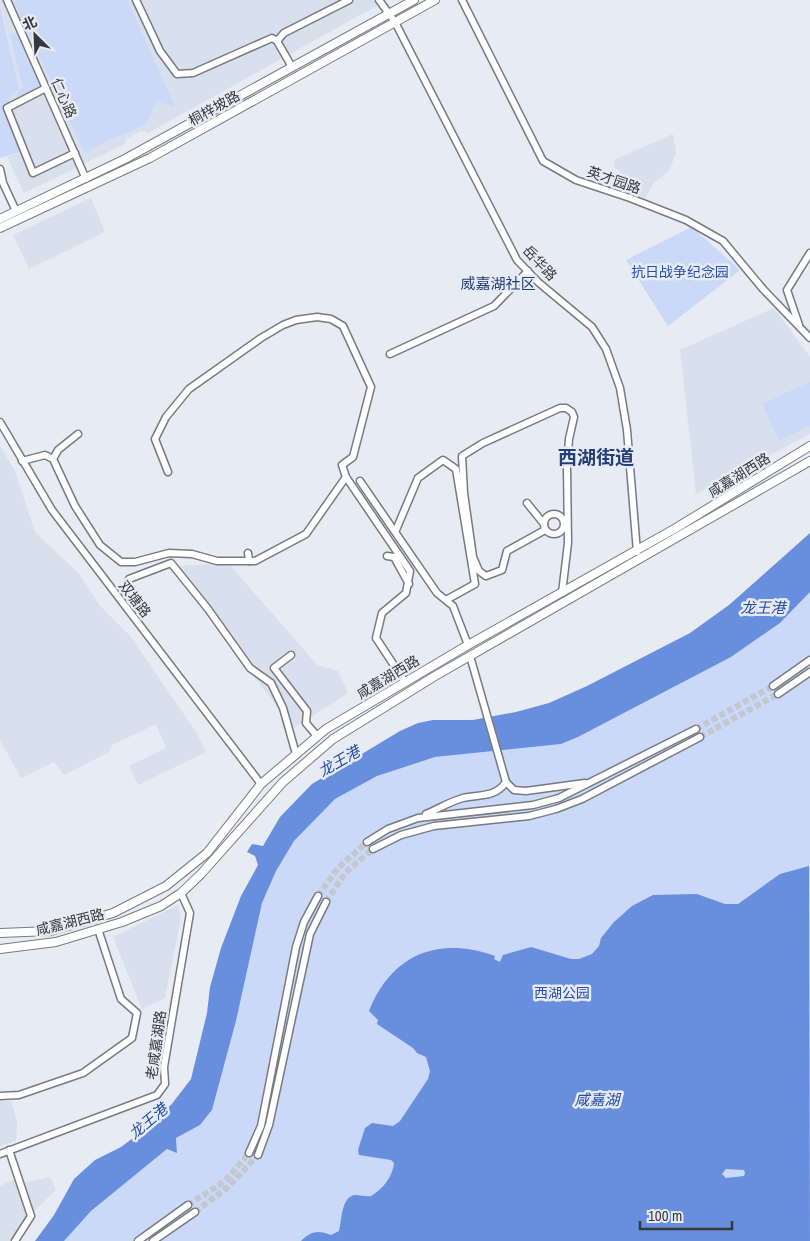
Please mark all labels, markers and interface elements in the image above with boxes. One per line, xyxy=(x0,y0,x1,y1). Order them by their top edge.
north arrow xyxy=(10,10,60,60)
text: 北 xyxy=(20,12,40,34)
street label: 仁心路 xyxy=(47,75,81,121)
street label: 桐梓坡路 xyxy=(185,87,243,129)
street label: 英才园路 xyxy=(585,162,643,198)
street label: 岳华路 xyxy=(519,242,561,284)
park label: 抗日战争纪念园 xyxy=(631,263,729,281)
district label: 威嘉湖社区 xyxy=(460,273,536,294)
district label: 西湖街道 xyxy=(558,444,634,470)
street label: 咸嘉湖西路 xyxy=(705,449,773,501)
street label: 双塘路 xyxy=(115,577,155,621)
water label: 龙王港 xyxy=(740,597,787,618)
street label: 咸嘉湖西路 xyxy=(353,651,423,703)
water label: 龙王港 xyxy=(314,740,365,781)
street label: 咸嘉湖西路 xyxy=(34,905,106,939)
park label: 西湖公园 xyxy=(534,984,590,1002)
street label: 老咸嘉湖路 xyxy=(142,1009,170,1081)
water label: 咸嘉湖 xyxy=(574,1089,621,1110)
water label: 龙王港 xyxy=(124,1097,174,1144)
scale bar xyxy=(640,1198,732,1230)
text: 100 m xyxy=(648,1205,682,1226)

